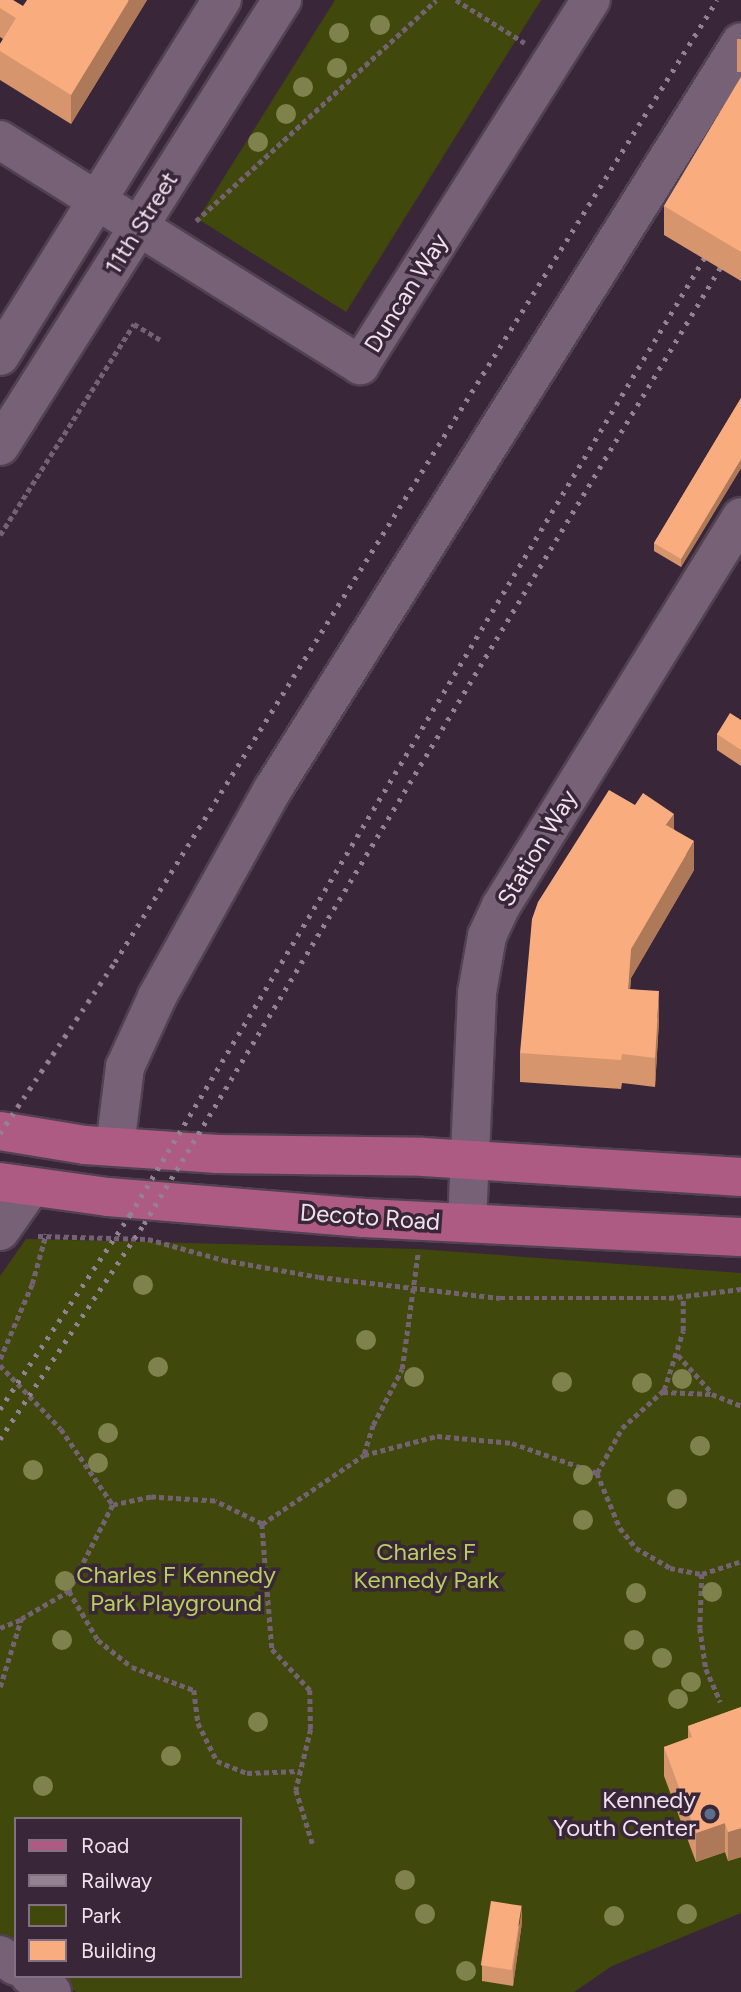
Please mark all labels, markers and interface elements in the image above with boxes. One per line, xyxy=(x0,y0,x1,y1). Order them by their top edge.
street label: 11th Street xyxy=(98,166,184,280)
street label: Duncan Way xyxy=(358,228,454,358)
street label: Station Way xyxy=(491,785,583,911)
street label: Decoto Road xyxy=(299,1198,441,1236)
park label: Charles F Kennedy Park xyxy=(353,1538,499,1594)
park label: Charles F Kennedy Park Playground xyxy=(76,1561,276,1617)
place label: Kennedy Youth Center xyxy=(553,1786,696,1842)
marker: Kennedy Youth Center xyxy=(702,1806,718,1822)
legend xyxy=(14,1817,242,1978)
text: Road xyxy=(81,1833,129,1858)
text: Railway xyxy=(81,1868,152,1893)
text: Park xyxy=(81,1903,121,1928)
text: Building xyxy=(81,1938,156,1963)

